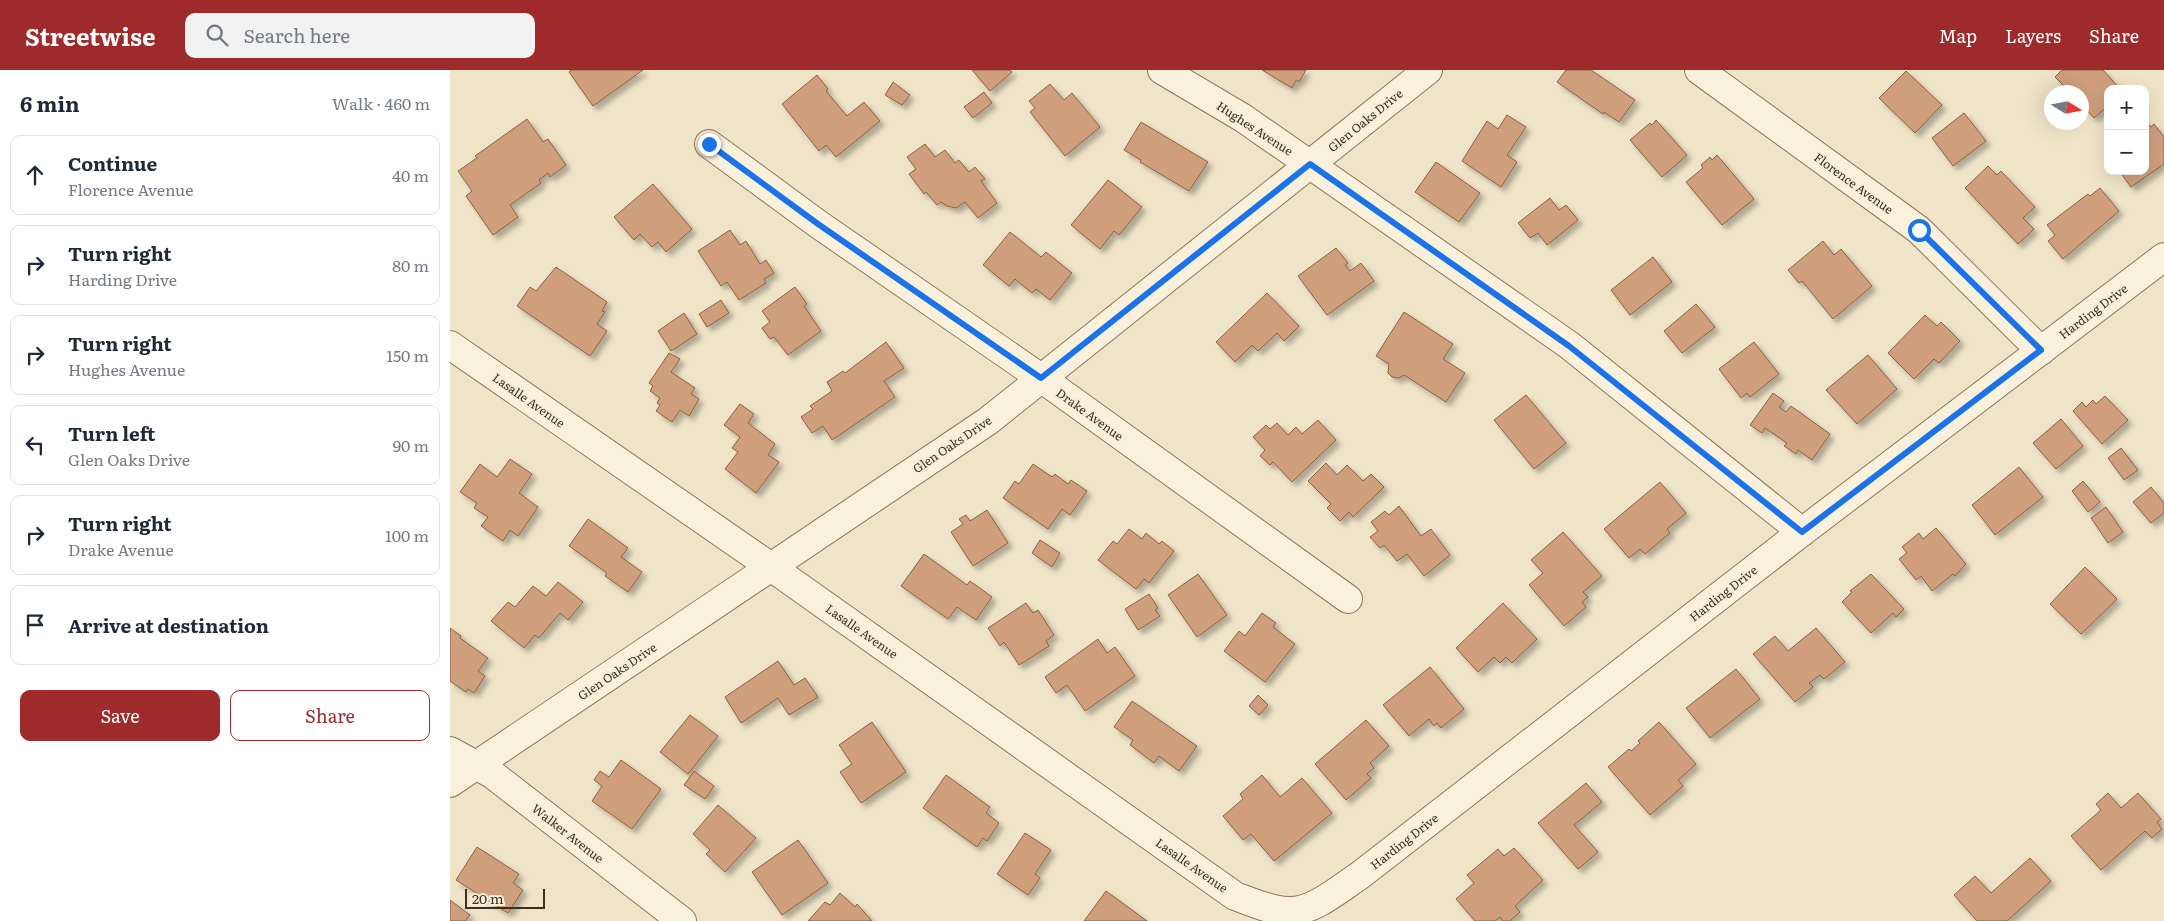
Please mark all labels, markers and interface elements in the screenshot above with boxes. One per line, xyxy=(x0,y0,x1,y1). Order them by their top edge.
search box xyxy=(185,13,535,58)
text: Streetwise xyxy=(25,18,155,53)
icon: search xyxy=(203,21,231,49)
text: Search here xyxy=(243,21,350,49)
text: Map xyxy=(1939,22,1977,49)
text: Layers xyxy=(2005,22,2061,49)
text: Share xyxy=(2089,22,2139,49)
street label: Glen Oaks Drive xyxy=(1324,84,1406,156)
north arrow xyxy=(2044,85,2089,130)
map controls xyxy=(2104,85,2149,175)
button: + xyxy=(2104,85,2149,130)
text: 6 min xyxy=(20,87,80,118)
text: Walk · 460 m xyxy=(332,91,430,115)
street label: Hughes Avenue xyxy=(1213,97,1297,159)
button: − xyxy=(2104,130,2149,175)
route end xyxy=(698,133,721,156)
street label: Florence Avenue xyxy=(1811,148,1897,218)
text: Continue xyxy=(68,149,157,177)
icon: ahead xyxy=(21,161,49,189)
text: 40 m xyxy=(392,163,429,187)
text: Florence Avenue xyxy=(68,177,194,201)
route start xyxy=(1908,219,1931,242)
text: Turn right xyxy=(68,239,172,267)
icon: right xyxy=(21,251,49,279)
text: 80 m xyxy=(392,253,429,277)
text: Harding Drive xyxy=(68,267,177,291)
street label: Harding Drive xyxy=(2055,279,2131,343)
text: Turn right xyxy=(68,329,172,357)
icon: right xyxy=(21,341,49,369)
text: 150 m xyxy=(386,343,429,367)
text: Hughes Avenue xyxy=(68,357,185,381)
street label: Lasalle Avenue xyxy=(489,368,569,432)
street label: Drake Avenue xyxy=(1053,383,1127,445)
street label: Glen Oaks Drive xyxy=(909,411,995,477)
text: Turn left xyxy=(68,419,155,447)
icon: left xyxy=(21,431,49,459)
text: 90 m xyxy=(393,433,429,457)
text: Glen Oaks Drive xyxy=(68,447,190,471)
text: Turn right xyxy=(68,509,172,537)
icon: right xyxy=(21,521,49,549)
text: 100 m xyxy=(385,523,429,547)
text: Drake Avenue xyxy=(68,537,174,561)
street label: Harding Drive xyxy=(1685,561,1761,625)
street label: Lasalle Avenue xyxy=(822,599,902,663)
icon: arrive xyxy=(21,611,49,639)
text: Arrive at destination xyxy=(68,611,269,639)
street label: Glen Oaks Drive xyxy=(574,638,660,704)
button: Save xyxy=(20,690,220,741)
button: Share xyxy=(230,690,430,741)
street label: Walker Avenue xyxy=(528,799,608,867)
street label: Harding Drive xyxy=(1366,809,1442,873)
street label: Lasalle Avenue xyxy=(1152,833,1232,897)
scale bar xyxy=(465,886,545,909)
text: 20 m xyxy=(472,888,504,908)

